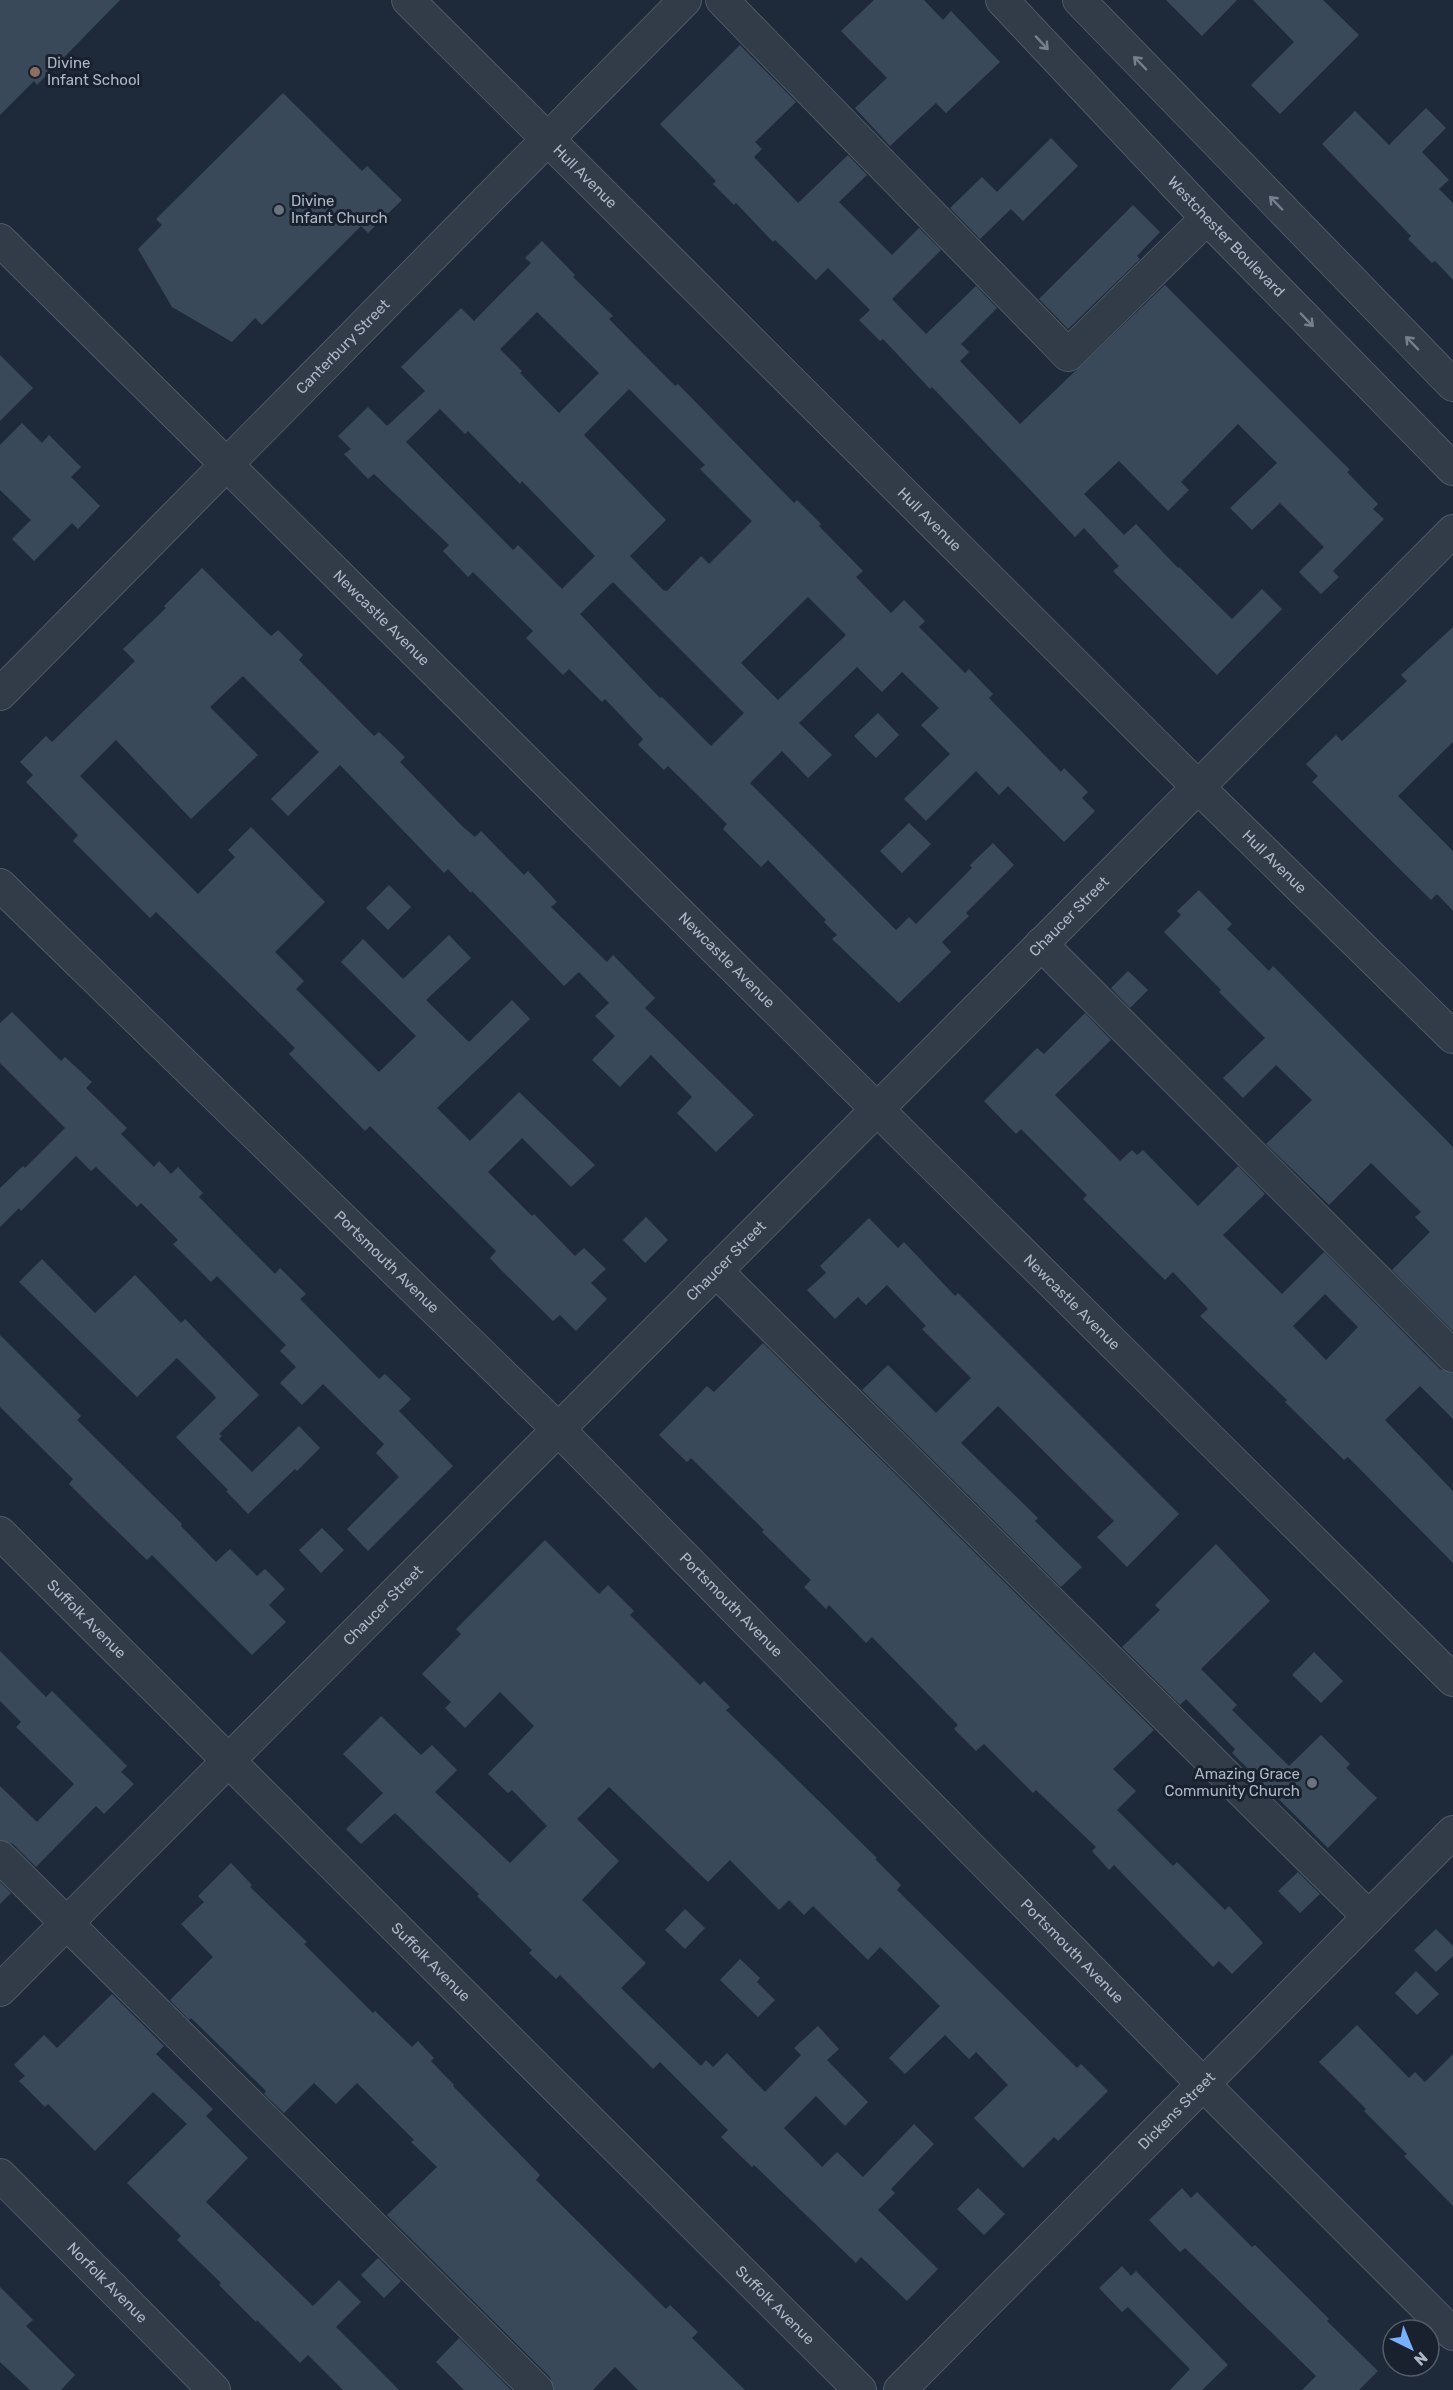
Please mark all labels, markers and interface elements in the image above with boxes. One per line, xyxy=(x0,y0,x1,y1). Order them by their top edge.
one-way arrow xyxy=(1035,35,1049,50)
place label: Divine Infant School xyxy=(47,54,140,89)
one-way arrow xyxy=(1133,56,1148,71)
marker: Divine Infant School xyxy=(28,65,42,79)
street label: Hull Avenue xyxy=(549,141,621,212)
street label: Westchester Boulevard xyxy=(1164,173,1288,301)
place label: Divine Infant Church xyxy=(291,192,388,227)
one-way arrow xyxy=(1270,196,1284,211)
marker: Divine Infant Church xyxy=(272,203,286,217)
street label: Canterbury Street xyxy=(292,295,394,398)
one-way arrow xyxy=(1300,313,1315,328)
one-way arrow xyxy=(1405,335,1420,350)
street label: Hull Avenue xyxy=(894,484,965,555)
street label: Newcastle Avenue xyxy=(329,566,433,670)
street label: Hull Avenue xyxy=(1238,826,1310,897)
street label: Chaucer Street xyxy=(1025,873,1113,960)
street label: Newcastle Avenue xyxy=(675,909,779,1012)
street label: Portsmouth Avenue xyxy=(331,1207,443,1317)
street label: Chaucer Street xyxy=(682,1217,770,1305)
street label: Newcastle Avenue xyxy=(1020,1251,1124,1354)
street label: Portsmouth Avenue xyxy=(676,1549,786,1661)
street label: Chaucer Street xyxy=(340,1561,427,1649)
street label: Suffolk Avenue xyxy=(43,1576,130,1662)
place label: Amazing Grace Community Church xyxy=(1164,1765,1300,1800)
marker: Amazing Grace Community Church xyxy=(1305,1776,1319,1790)
street label: Portsmouth Avenue xyxy=(1017,1895,1127,2007)
street label: Suffolk Avenue xyxy=(387,1919,474,2005)
street label: Dickens Street xyxy=(1134,2068,1219,2153)
street label: Norfolk Avenue xyxy=(63,2239,151,2327)
street label: Suffolk Avenue xyxy=(732,2262,818,2348)
north arrow xyxy=(1381,2318,1441,2378)
text: N xyxy=(1410,2348,1432,2369)

